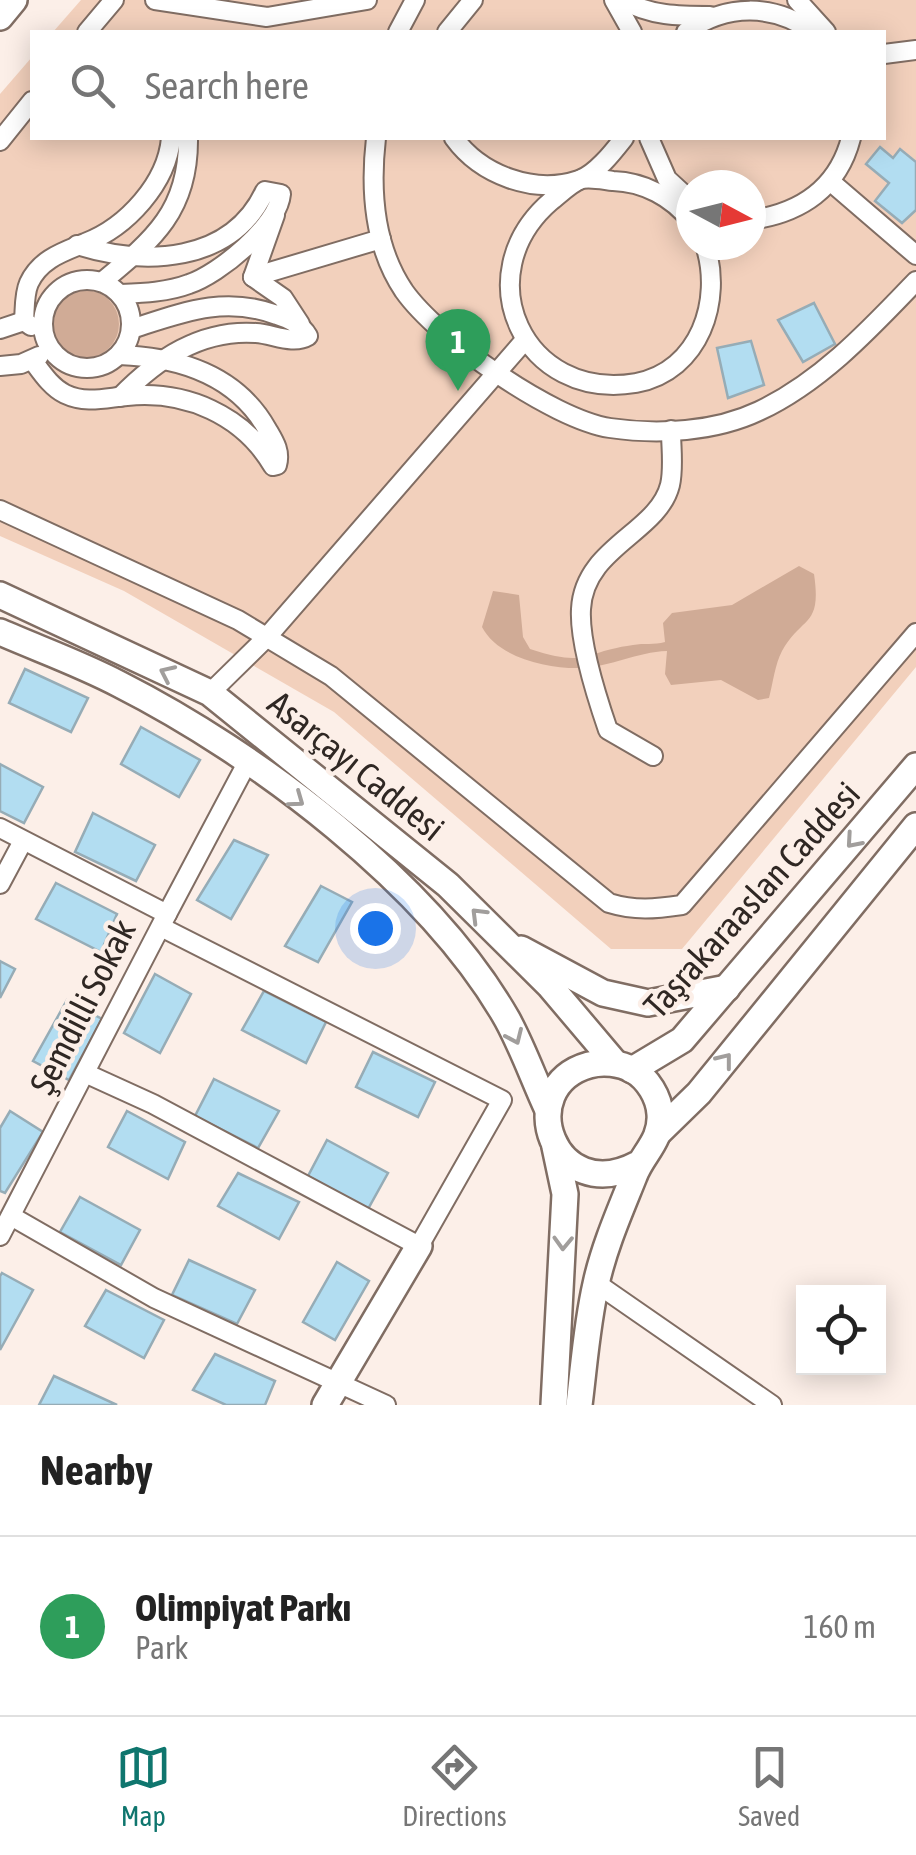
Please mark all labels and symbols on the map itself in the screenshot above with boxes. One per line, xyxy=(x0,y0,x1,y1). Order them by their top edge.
north arrow xyxy=(676,170,766,260)
pin: 1 xyxy=(426,308,490,391)
one-way arrow xyxy=(159,666,177,686)
street label: Asarçayı Caddesi xyxy=(261,682,452,848)
street label: Taşrakaraaslan Caddesi xyxy=(635,774,867,1025)
one-way arrow xyxy=(286,788,304,805)
one-way arrow xyxy=(847,829,865,848)
your location xyxy=(350,903,401,954)
one-way arrow xyxy=(471,908,489,926)
street label: Şemdilli Sokak xyxy=(21,913,143,1100)
one-way arrow xyxy=(502,1027,522,1045)
one-way arrow xyxy=(713,1054,731,1072)
one-way arrow xyxy=(552,1236,573,1252)

